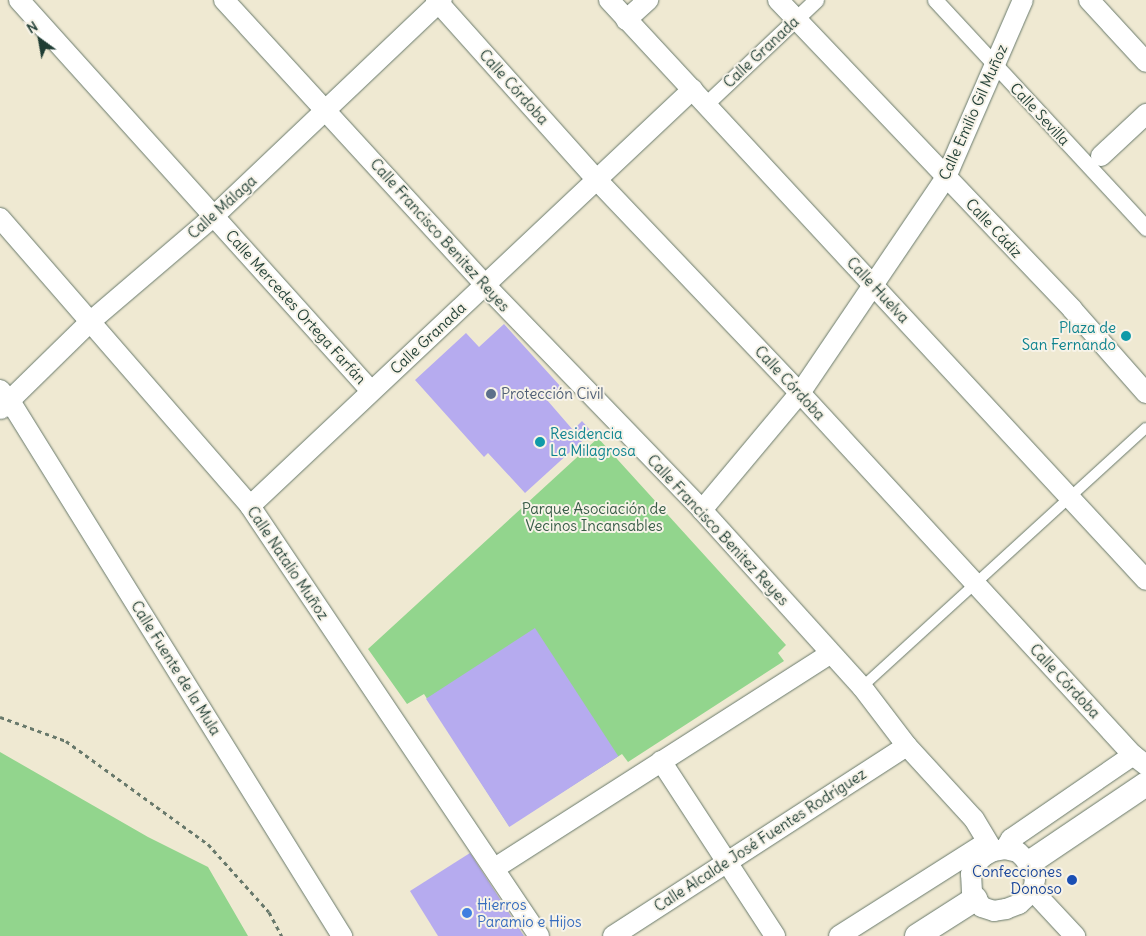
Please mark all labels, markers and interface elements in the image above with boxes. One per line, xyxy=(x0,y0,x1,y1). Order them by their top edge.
street label: Calle Granada xyxy=(720,12,802,92)
north arrow xyxy=(15,15,65,65)
text: N xyxy=(23,17,41,37)
street label: Calle Emilio Gil Muñoz xyxy=(935,41,1011,183)
street label: Calle Córdoba xyxy=(476,46,552,128)
street label: Calle Sevilla xyxy=(1006,79,1074,149)
street label: Calle Francisco Benitez Reyes xyxy=(367,155,513,315)
street label: Calle Málaga xyxy=(184,172,260,242)
street label: Calle Cádiz xyxy=(962,195,1026,261)
street label: Calle Mercedes Ortega Farfán xyxy=(222,226,370,388)
street label: Calle Huelva xyxy=(843,253,913,327)
street label: Calle Granada xyxy=(387,298,469,378)
place label: Plaza de San Fernando xyxy=(1022,318,1116,353)
marker: Plaza de San Fernando xyxy=(1120,330,1132,342)
street label: Calle Córdoba xyxy=(751,342,829,424)
place label: Protección Civil xyxy=(501,385,604,403)
marker: Protección Civil xyxy=(485,388,497,400)
place label: Residencia La Milagrosa xyxy=(550,424,636,459)
marker: Residencia La Milagrosa xyxy=(534,436,546,448)
street label: Calle Francisco Benitez Reyes xyxy=(643,451,793,609)
park label: Parque Asociación de Vecinos Incansables xyxy=(522,499,666,534)
street label: Calle Natalio Muñoz xyxy=(243,503,333,623)
street label: Calle Fuente de la Mula xyxy=(127,597,225,739)
street label: Calle Córdoba xyxy=(1026,640,1104,722)
street label: Calle Alcalde José Fuentes Rodríguez xyxy=(651,765,869,915)
place label: Confecciones Donoso xyxy=(972,862,1062,897)
marker: Confecciones Donoso xyxy=(1066,874,1078,886)
place label: Hierros Paramio e Hijos xyxy=(477,895,582,930)
marker: Hierros Paramio e Hijos xyxy=(461,907,473,919)

